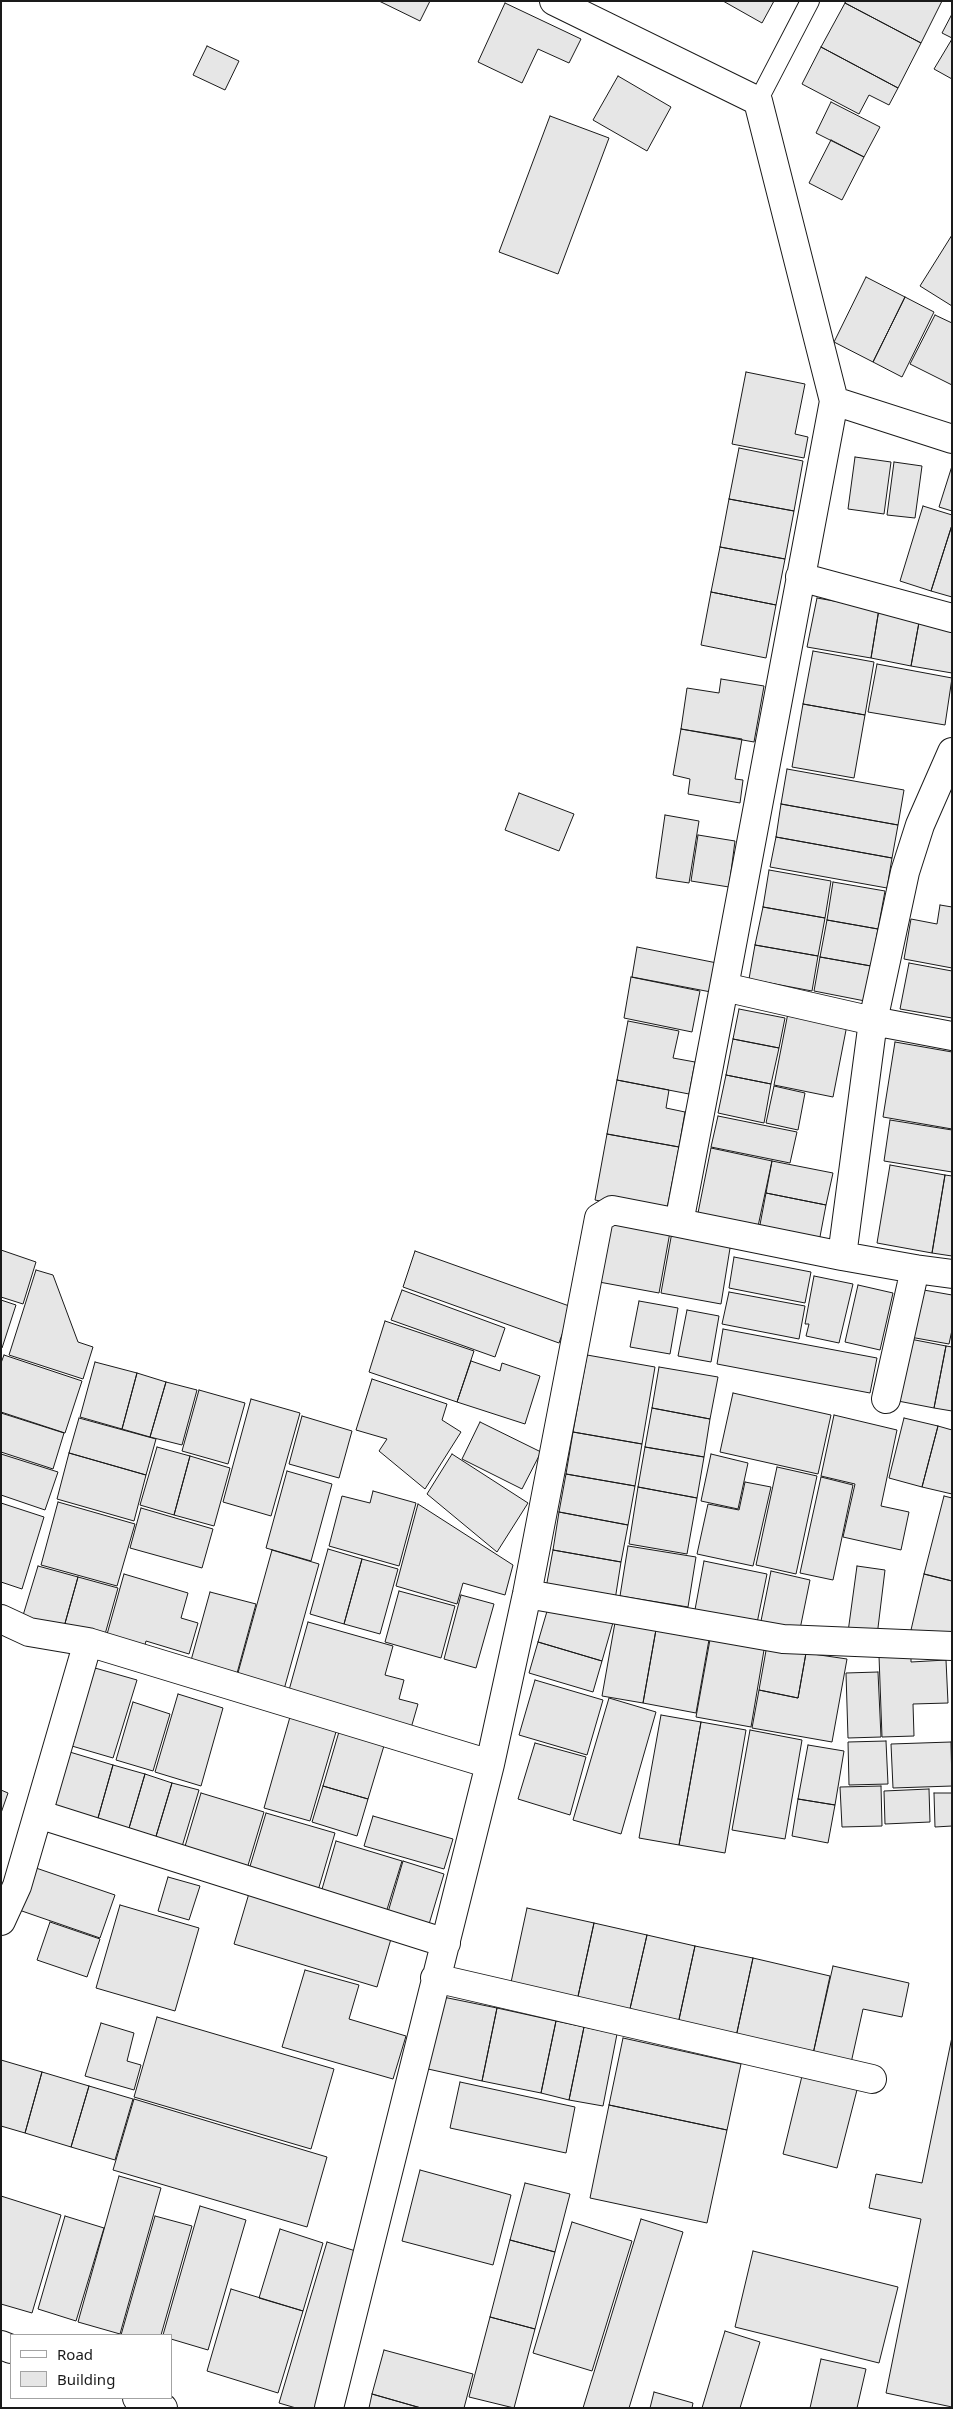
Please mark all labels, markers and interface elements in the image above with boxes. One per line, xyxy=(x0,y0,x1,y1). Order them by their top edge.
legend xyxy=(10,2334,172,2399)
text: Road xyxy=(57,2344,93,2364)
text: Building xyxy=(57,2369,115,2389)

